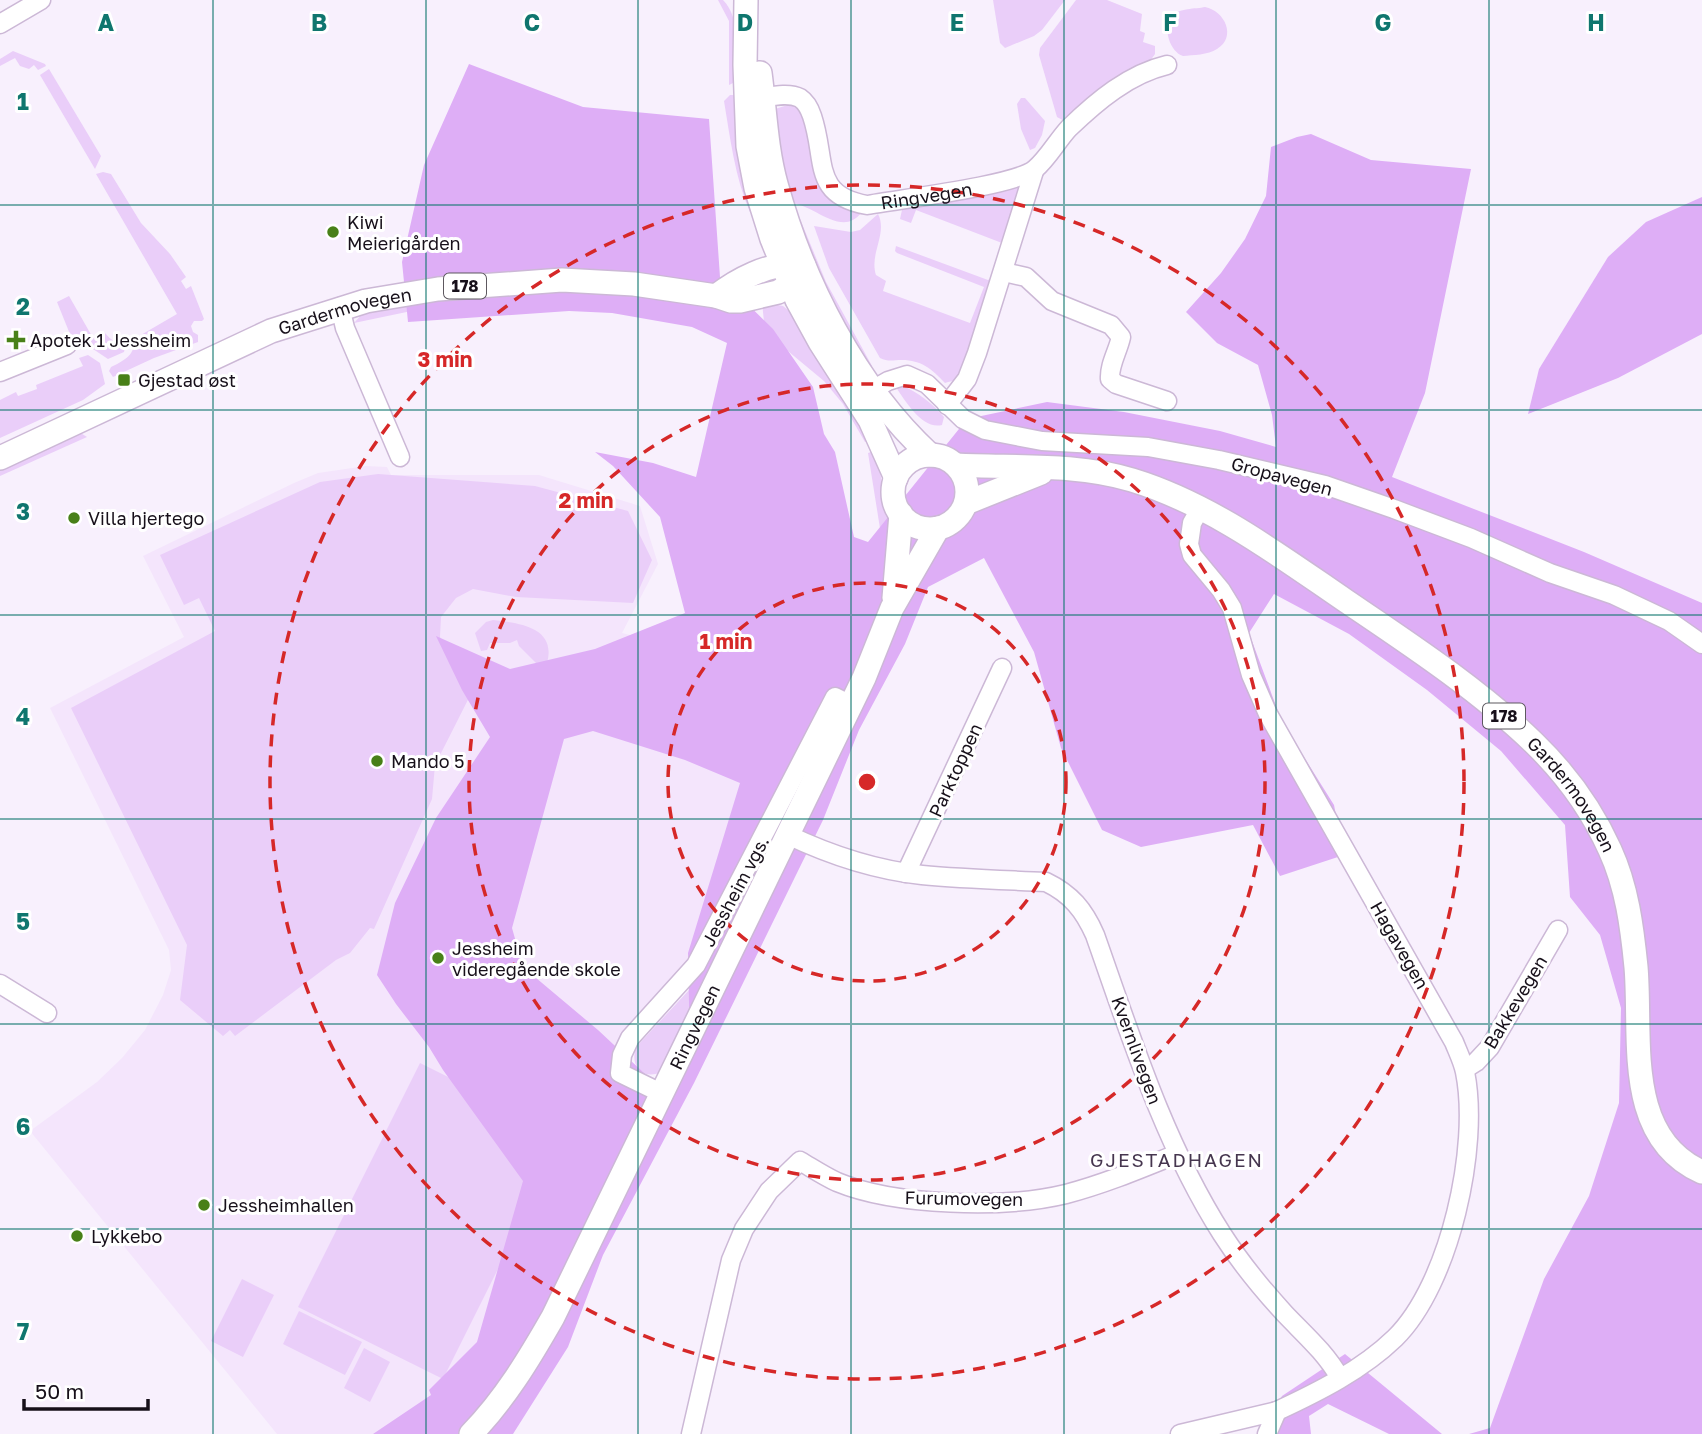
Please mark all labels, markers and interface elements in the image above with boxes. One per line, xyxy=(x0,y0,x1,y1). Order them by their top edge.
text: A xyxy=(98,8,115,36)
text: B xyxy=(311,8,327,36)
text: C xyxy=(524,8,540,36)
text: D xyxy=(737,8,753,36)
text: E xyxy=(950,8,964,36)
text: F xyxy=(1163,8,1177,36)
text: G xyxy=(1375,8,1391,36)
text: H xyxy=(1587,8,1605,36)
text: 1 xyxy=(17,87,29,115)
street label: Ringvegen xyxy=(879,177,974,214)
place label: Kiwi Meierigården xyxy=(347,211,461,254)
marker: Kiwi Meierigården xyxy=(325,224,341,240)
road number: 178 xyxy=(444,274,486,298)
street label: Gardermovegen xyxy=(275,283,413,339)
text: 2 xyxy=(16,292,30,320)
place label: Apotek 1 Jessheim xyxy=(30,329,191,351)
marker: Apotek 1 Jessheim xyxy=(8,332,24,348)
text: 3 min xyxy=(418,346,472,372)
place label: Gjestad øst xyxy=(138,369,236,391)
marker: Gjestad øst xyxy=(116,372,132,388)
street label: Gropavegen xyxy=(1229,452,1335,500)
text: 2 min xyxy=(559,487,613,513)
text: 3 xyxy=(16,497,30,525)
place label: Villa hjertego xyxy=(88,507,204,529)
marker: Villa hjertego xyxy=(66,510,82,526)
text: 1 min xyxy=(700,628,752,654)
text: 4 xyxy=(16,702,30,730)
road number: 178 xyxy=(1483,704,1525,729)
street label: Parktoppen xyxy=(924,720,986,820)
street label: Gardermovegen xyxy=(1523,732,1620,855)
place label: Mando 5 xyxy=(391,750,465,772)
marker: Mando 5 xyxy=(369,753,385,769)
centre of rings xyxy=(855,770,879,794)
street label: Jessheim vgs. xyxy=(697,832,773,950)
street label: Hagavegen xyxy=(1366,897,1434,993)
text: 5 xyxy=(16,907,30,935)
place label: Jessheim videregående skole xyxy=(452,937,621,980)
marker: Jessheim videregående skole xyxy=(430,950,446,966)
street label: Bakkevegen xyxy=(1479,951,1551,1053)
street label: Ringvegen xyxy=(664,981,724,1073)
street label: Kvernlivegen xyxy=(1107,993,1167,1107)
text: 6 xyxy=(16,1112,30,1140)
district label: GJESTADHAGEN xyxy=(1090,1148,1264,1171)
street label: Furumovegen xyxy=(905,1186,1023,1210)
place label: Jessheimhallen xyxy=(218,1194,354,1216)
marker: Jessheimhallen xyxy=(196,1197,212,1213)
place label: Lykkebo xyxy=(91,1225,162,1247)
marker: Lykkebo xyxy=(69,1228,85,1244)
text: 7 xyxy=(17,1317,29,1345)
scale bar xyxy=(24,1368,149,1412)
text: 50 m xyxy=(35,1378,84,1404)

